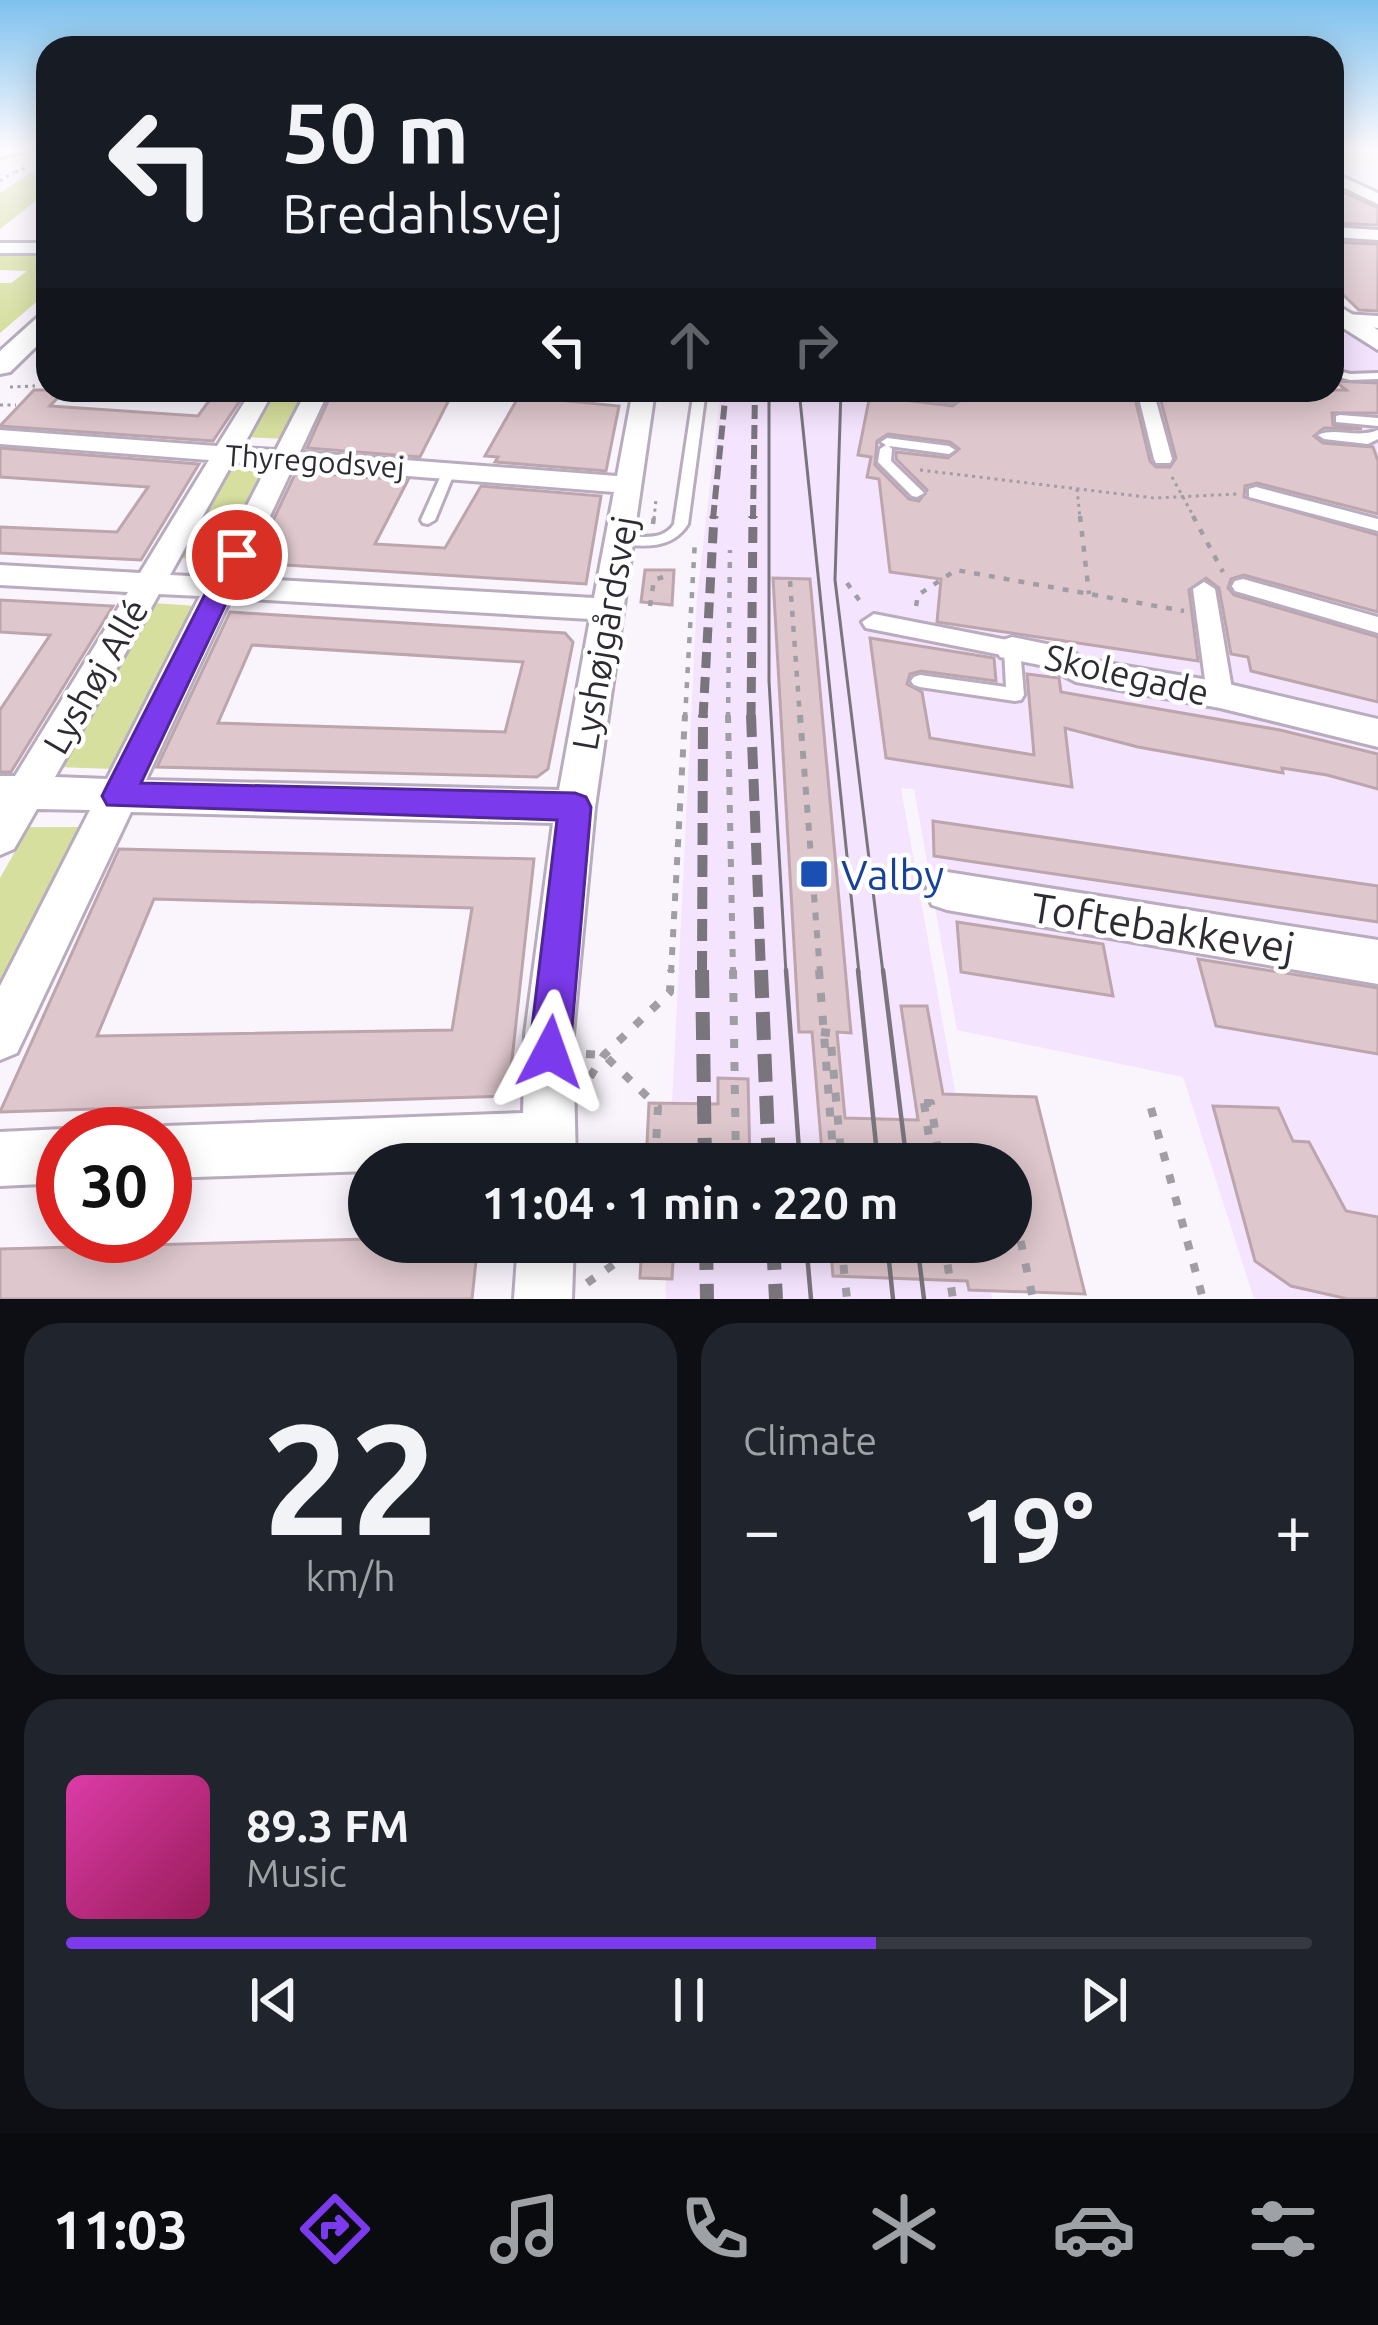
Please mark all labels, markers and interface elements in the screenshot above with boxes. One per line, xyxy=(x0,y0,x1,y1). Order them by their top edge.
icon: left xyxy=(84,84,240,240)
text: 50 m xyxy=(282,85,469,179)
text: Bredahlsvej xyxy=(282,183,563,243)
icon: left xyxy=(531,312,597,378)
icon: ahead xyxy=(657,312,723,378)
icon: right xyxy=(783,312,849,378)
street label: Thyregodsvej xyxy=(224,438,406,484)
pin xyxy=(186,504,288,606)
street label: Lyshøjgårdsvej xyxy=(563,513,645,753)
icon: arrive xyxy=(204,522,270,588)
street label: Lyshøj Allé xyxy=(34,591,156,761)
street label: Skolegade xyxy=(1041,635,1213,713)
place label: Valby xyxy=(841,851,944,898)
marker: Valby xyxy=(798,858,830,890)
street label: Toftebakkevej xyxy=(1028,883,1298,971)
position arrow xyxy=(487,989,613,1115)
speed limit sign: 30 xyxy=(36,1107,192,1263)
text: 11:04 · 1 min · 220 m xyxy=(482,1177,898,1228)
text: 22 xyxy=(263,1390,438,1564)
text: Climate xyxy=(743,1419,877,1462)
text: 19° xyxy=(961,1479,1094,1580)
text: − xyxy=(743,1492,780,1566)
text: + xyxy=(1275,1492,1312,1566)
text: km/h xyxy=(305,1555,396,1598)
text: 89.3 FM xyxy=(246,1800,409,1851)
text: Music xyxy=(246,1851,347,1894)
icon: previous xyxy=(241,1967,307,2033)
icon: pause xyxy=(656,1967,722,2033)
icon: next xyxy=(1071,1967,1137,2033)
icon: directions xyxy=(293,2187,377,2271)
icon: music xyxy=(483,2187,567,2271)
icon: phone xyxy=(673,2187,757,2271)
icon: climate xyxy=(862,2187,946,2271)
icon: car xyxy=(1052,2187,1136,2271)
icon: filters xyxy=(1241,2187,1325,2271)
text: 11:03 xyxy=(53,2199,188,2259)

